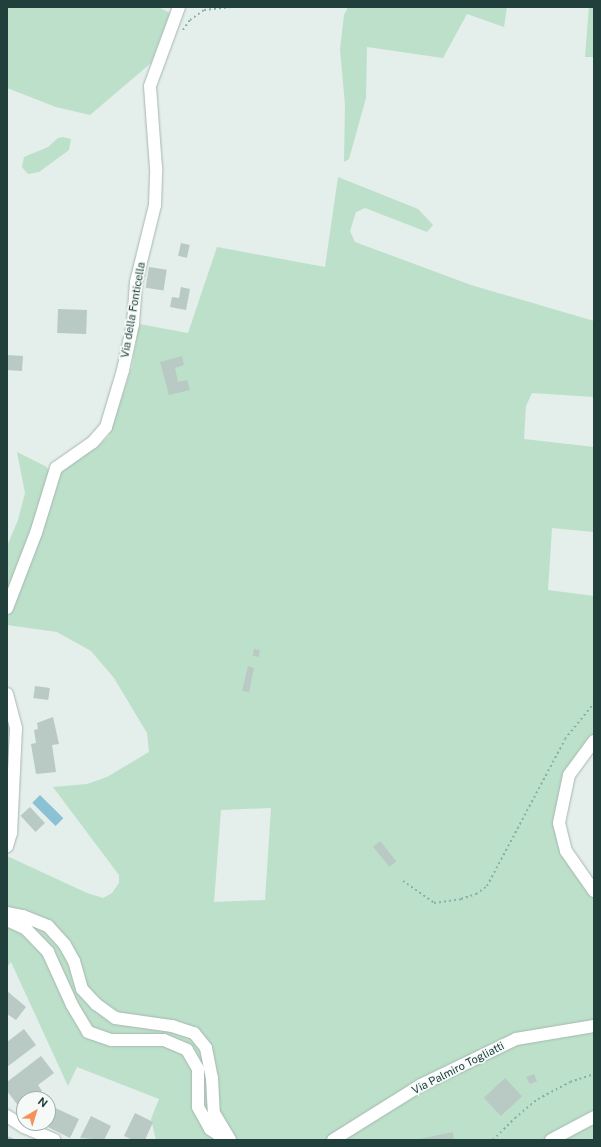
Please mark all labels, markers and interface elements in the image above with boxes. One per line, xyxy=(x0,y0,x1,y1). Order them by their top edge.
street label: Via della Fonticella xyxy=(118,261,148,359)
street label: Via Palmiro Togliatti xyxy=(410,1039,506,1097)
north arrow xyxy=(16,1091,56,1131)
text: N xyxy=(36,1095,50,1110)

